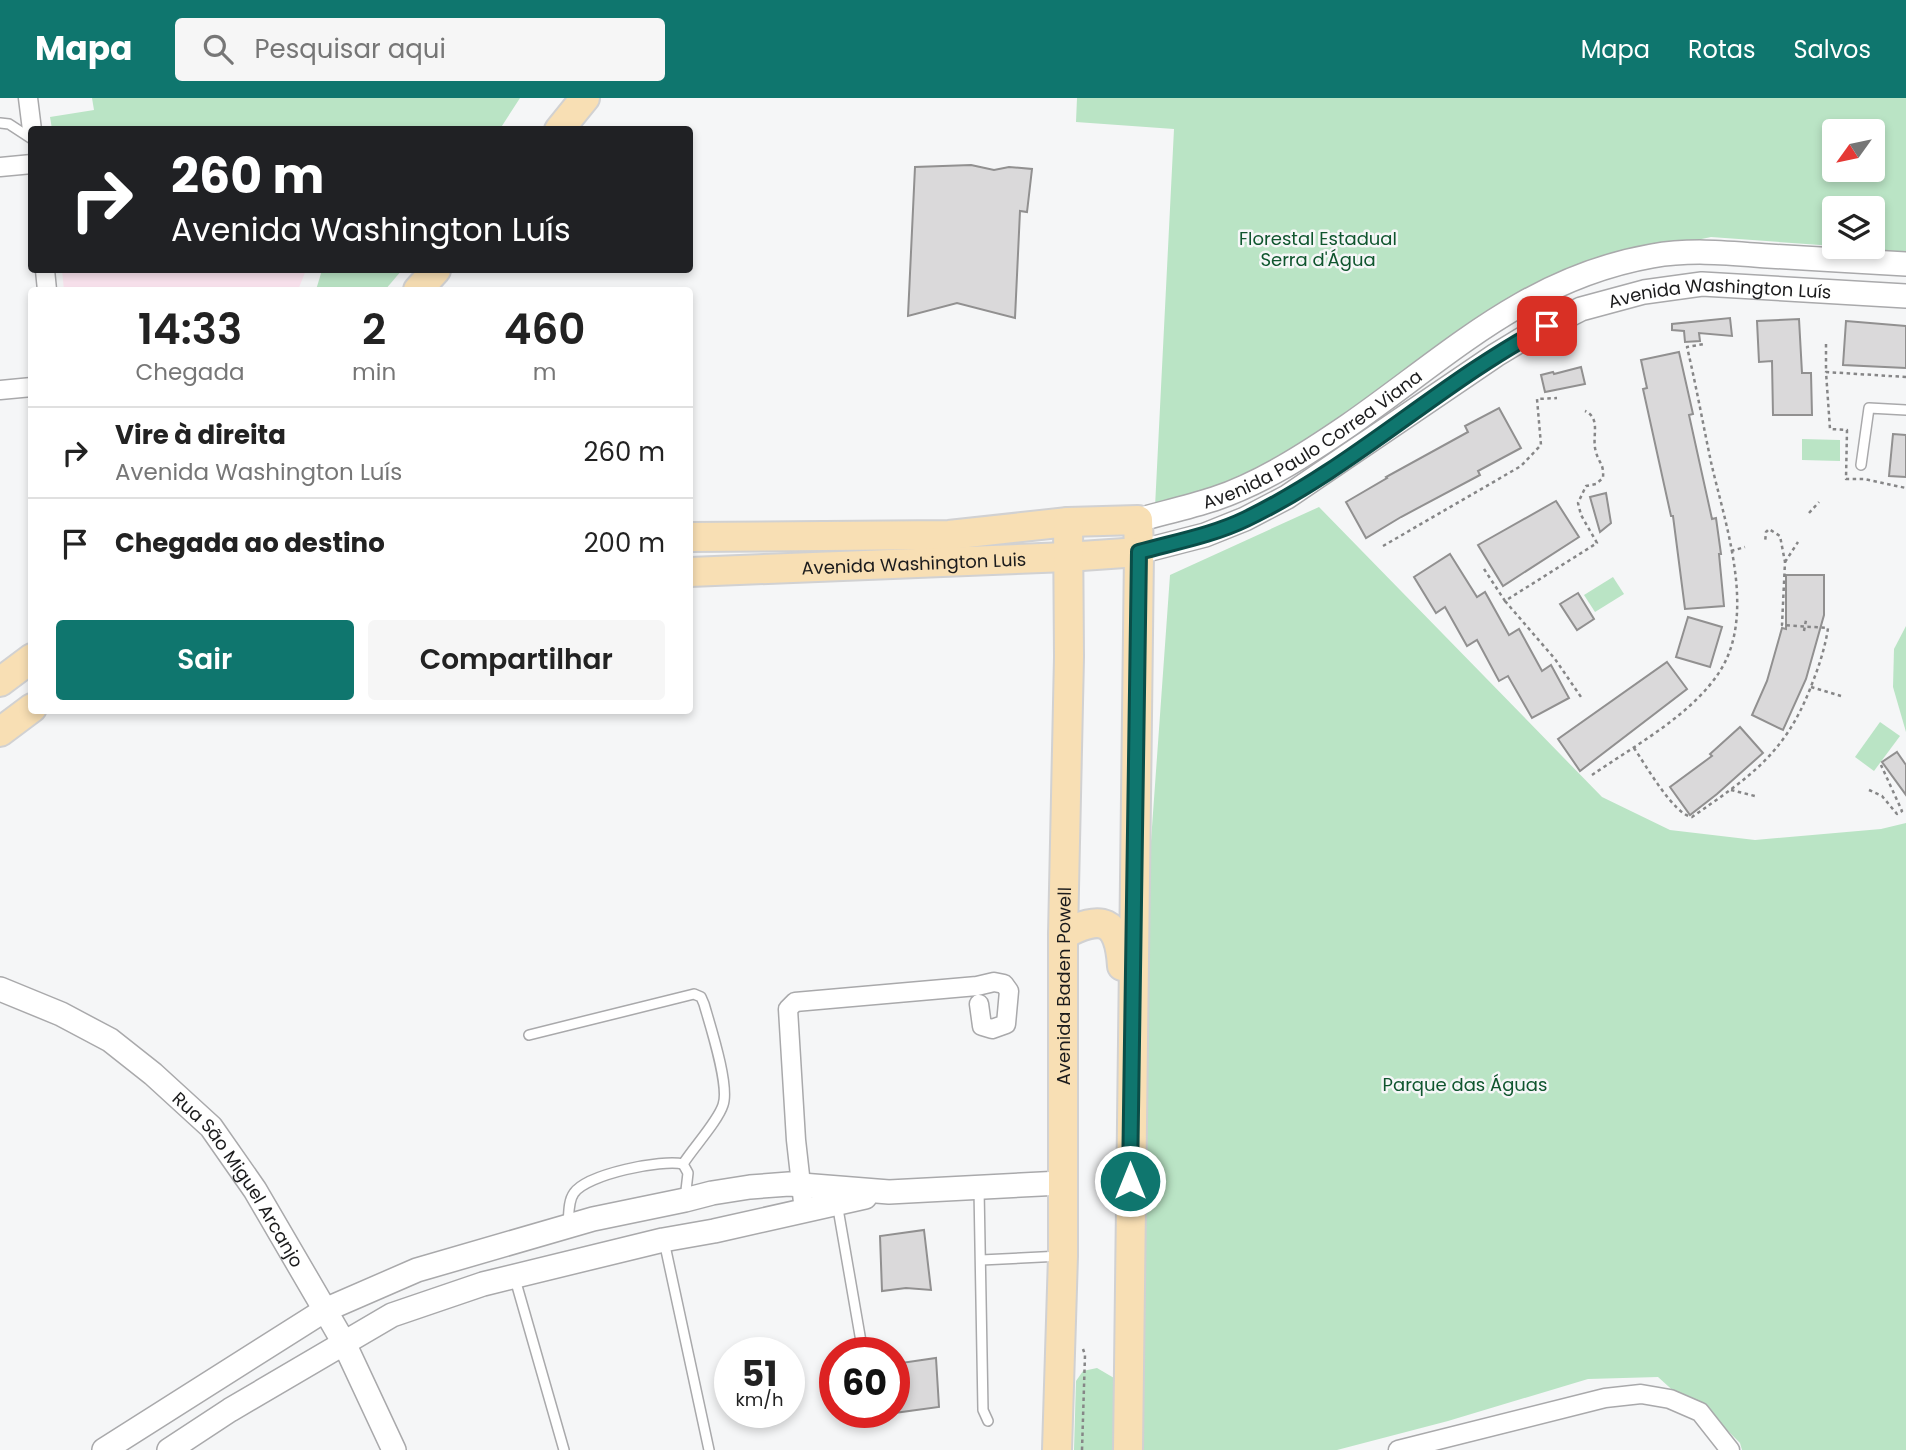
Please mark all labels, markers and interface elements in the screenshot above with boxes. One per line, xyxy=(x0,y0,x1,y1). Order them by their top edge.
search box xyxy=(175,18,665,81)
text: Mapa xyxy=(35,25,133,72)
icon: search xyxy=(199,30,237,68)
text: Pesquisar aqui xyxy=(255,31,446,67)
text: Mapa xyxy=(1581,33,1650,66)
text: Rotas xyxy=(1688,33,1755,66)
text: Salvos xyxy=(1793,33,1871,66)
north arrow xyxy=(1822,119,1885,182)
map controls xyxy=(1822,119,1885,259)
text: 260 m xyxy=(171,142,324,210)
icon: right xyxy=(56,154,147,245)
button: layers xyxy=(1822,196,1885,259)
text: Avenida Washington Luís xyxy=(171,207,571,252)
park label: Florestal Estadual Serra d'Água xyxy=(1239,226,1397,272)
street label: Avenida Washington Luís xyxy=(1605,271,1832,314)
pin xyxy=(1517,296,1577,356)
text: 14:33 xyxy=(138,300,242,359)
text: 2 xyxy=(362,300,386,359)
text: 460 xyxy=(504,300,585,359)
icon: arrive xyxy=(1528,307,1566,345)
text: Chegada xyxy=(136,356,244,388)
text: min xyxy=(352,356,396,388)
text: m xyxy=(533,356,556,388)
street label: Avenida Paulo Correa Viana xyxy=(1200,363,1427,514)
text: Vire à direita xyxy=(115,417,286,453)
icon: right xyxy=(56,434,94,472)
text: 260 m xyxy=(583,434,665,470)
text: Avenida Washington Luís xyxy=(115,456,402,488)
icon: arrive xyxy=(56,525,94,563)
text: Chegada ao destino xyxy=(115,525,385,561)
text: 200 m xyxy=(584,525,665,561)
street label: Avenida Washington Luis xyxy=(801,546,1027,580)
button: Sair xyxy=(56,620,354,700)
button: Compartilhar xyxy=(368,620,665,700)
street label: Avenida Baden Powell xyxy=(1051,887,1077,1085)
park label: Parque das Águas xyxy=(1383,1072,1547,1097)
street label: Rua São Miguel Arcanjo xyxy=(167,1085,310,1272)
position arrow xyxy=(1093,1144,1167,1218)
speed limit sign: 60 xyxy=(819,1337,910,1428)
text: 51 xyxy=(742,1349,777,1398)
text: km/h xyxy=(736,1387,783,1412)

